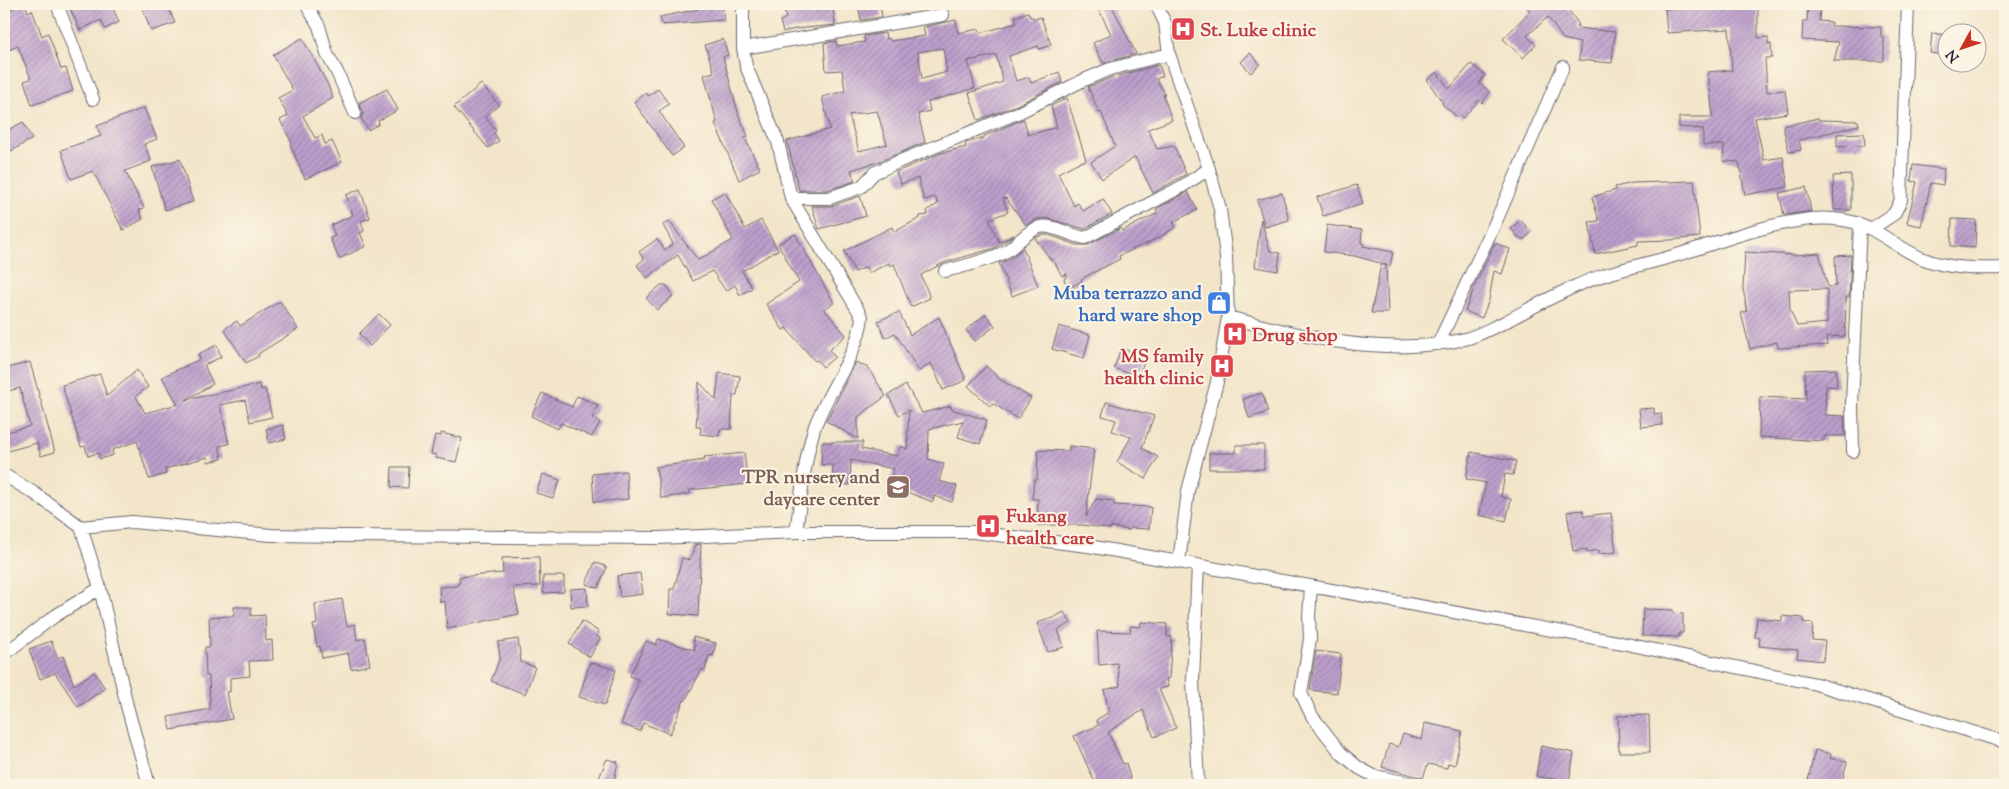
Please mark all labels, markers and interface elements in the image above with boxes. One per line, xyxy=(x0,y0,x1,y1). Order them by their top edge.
hospital icon: St. Luke clinic xyxy=(1170,16,1196,42)
place label: St. Luke clinic xyxy=(1200,18,1317,45)
north arrow xyxy=(1936,22,1986,72)
text: N xyxy=(1942,44,1965,66)
place label: Muba terrazzo and hard ware shop xyxy=(1053,281,1202,330)
shop icon: Muba terrazzo and hard ware shop xyxy=(1206,290,1232,316)
hospital icon: Drug shop xyxy=(1222,321,1248,347)
place label: Drug shop xyxy=(1252,323,1338,350)
place label: MS family health clinic xyxy=(1104,344,1205,393)
hospital icon: MS family health clinic xyxy=(1209,353,1235,379)
place label: TPR nursery and daycare center xyxy=(742,465,881,514)
school or university icon: TPR nursery and daycare center xyxy=(885,474,911,500)
place label: Fukang health care xyxy=(1006,504,1095,553)
hospital icon: Fukang health care xyxy=(975,513,1001,539)

